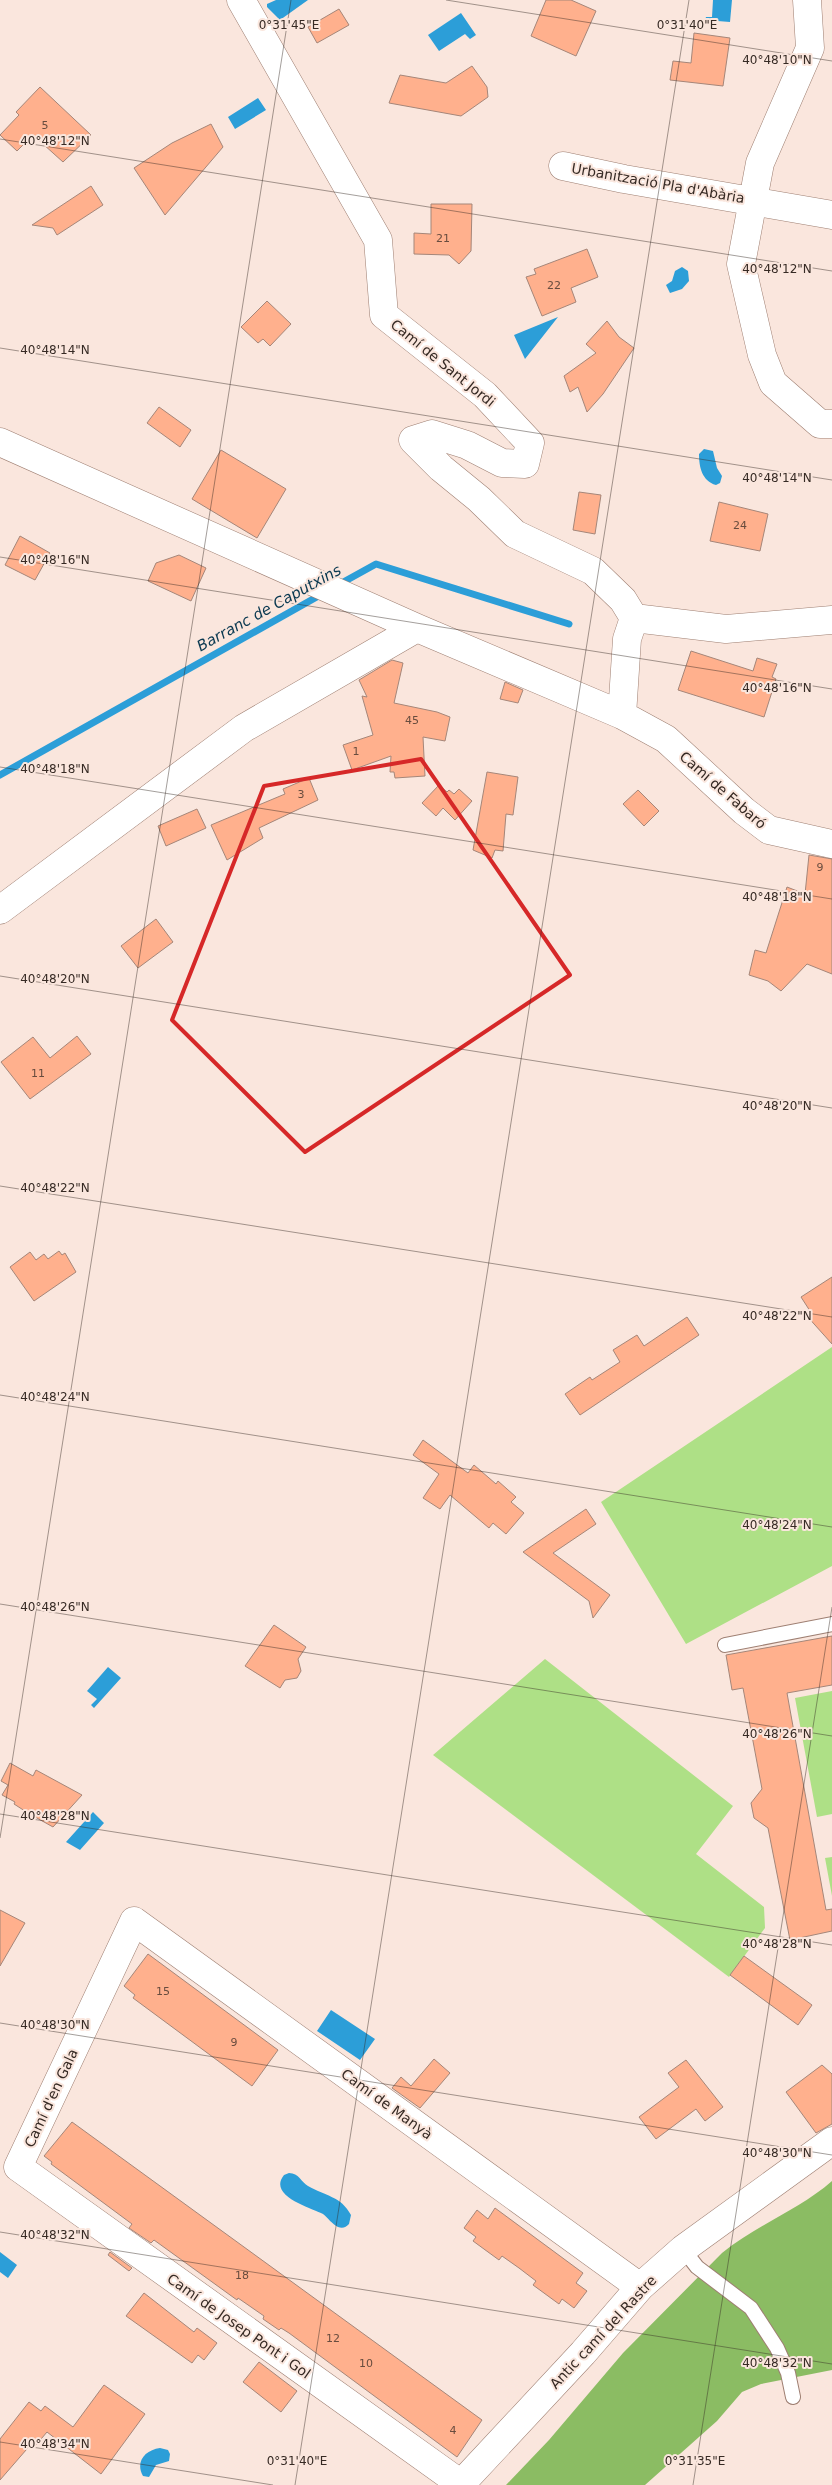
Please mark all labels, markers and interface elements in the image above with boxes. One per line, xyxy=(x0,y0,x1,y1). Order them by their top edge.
text: 0°31'45"E xyxy=(259,18,319,32)
text: 0°31'40"E xyxy=(657,18,717,32)
text: 40°48'10"N xyxy=(742,53,812,67)
house number: 5 xyxy=(42,119,49,132)
text: 40°48'12"N xyxy=(20,134,90,148)
street label: Urbanització Pla d'Abària xyxy=(570,160,746,206)
house number: 21 xyxy=(436,232,450,245)
text: 40°48'12"N xyxy=(742,262,812,276)
house number: 22 xyxy=(547,279,561,292)
street label: Camí de Sant Jordi xyxy=(388,316,498,410)
text: 40°48'14"N xyxy=(20,343,90,357)
text: 40°48'14"N xyxy=(742,471,812,485)
house number: 24 xyxy=(733,519,747,532)
text: 40°48'16"N xyxy=(20,553,90,567)
water label: Barranc de Caputxins xyxy=(194,561,344,655)
text: 40°48'16"N xyxy=(742,681,812,695)
house number: 45 xyxy=(405,714,419,727)
house number: 1 xyxy=(353,745,360,758)
street label: Camí de Fabaró xyxy=(677,748,769,832)
text: 40°48'18"N xyxy=(20,762,90,776)
house number: 3 xyxy=(298,788,305,801)
house number: 9 xyxy=(817,861,824,874)
text: 40°48'18"N xyxy=(742,890,812,904)
text: 40°48'20"N xyxy=(20,972,90,986)
house number: 11 xyxy=(31,1067,45,1080)
text: 40°48'20"N xyxy=(742,1099,812,1113)
text: 40°48'22"N xyxy=(20,1181,90,1195)
text: 40°48'22"N xyxy=(742,1309,812,1323)
text: 40°48'24"N xyxy=(20,1390,90,1404)
text: 40°48'24"N xyxy=(742,1518,812,1532)
text: 40°48'26"N xyxy=(20,1600,90,1614)
text: 40°48'26"N xyxy=(742,1727,812,1741)
text: 40°48'28"N xyxy=(20,1809,90,1823)
text: 40°48'28"N xyxy=(742,1937,812,1951)
house number: 15 xyxy=(156,1985,170,1998)
text: 40°48'30"N xyxy=(20,2018,90,2032)
house number: 9 xyxy=(231,2036,238,2049)
street label: Camí d'en Gala xyxy=(21,2046,81,2150)
street label: Camí de Manyà xyxy=(338,2066,436,2142)
text: 40°48'30"N xyxy=(742,2146,812,2160)
text: 40°48'32"N xyxy=(20,2228,90,2242)
house number: 18 xyxy=(235,2269,249,2282)
street label: Camí de Josep Pont i Gol xyxy=(164,2270,314,2382)
street label: Antic camí del Rastre xyxy=(546,2272,660,2392)
house number: 12 xyxy=(326,2332,340,2345)
text: 40°48'32"N xyxy=(742,2356,812,2370)
house number: 10 xyxy=(359,2357,373,2370)
house number: 4 xyxy=(450,2424,457,2437)
text: 40°48'34"N xyxy=(20,2437,90,2451)
text: 0°31'40"E xyxy=(267,2454,327,2468)
text: 0°31'35"E xyxy=(665,2454,725,2468)

